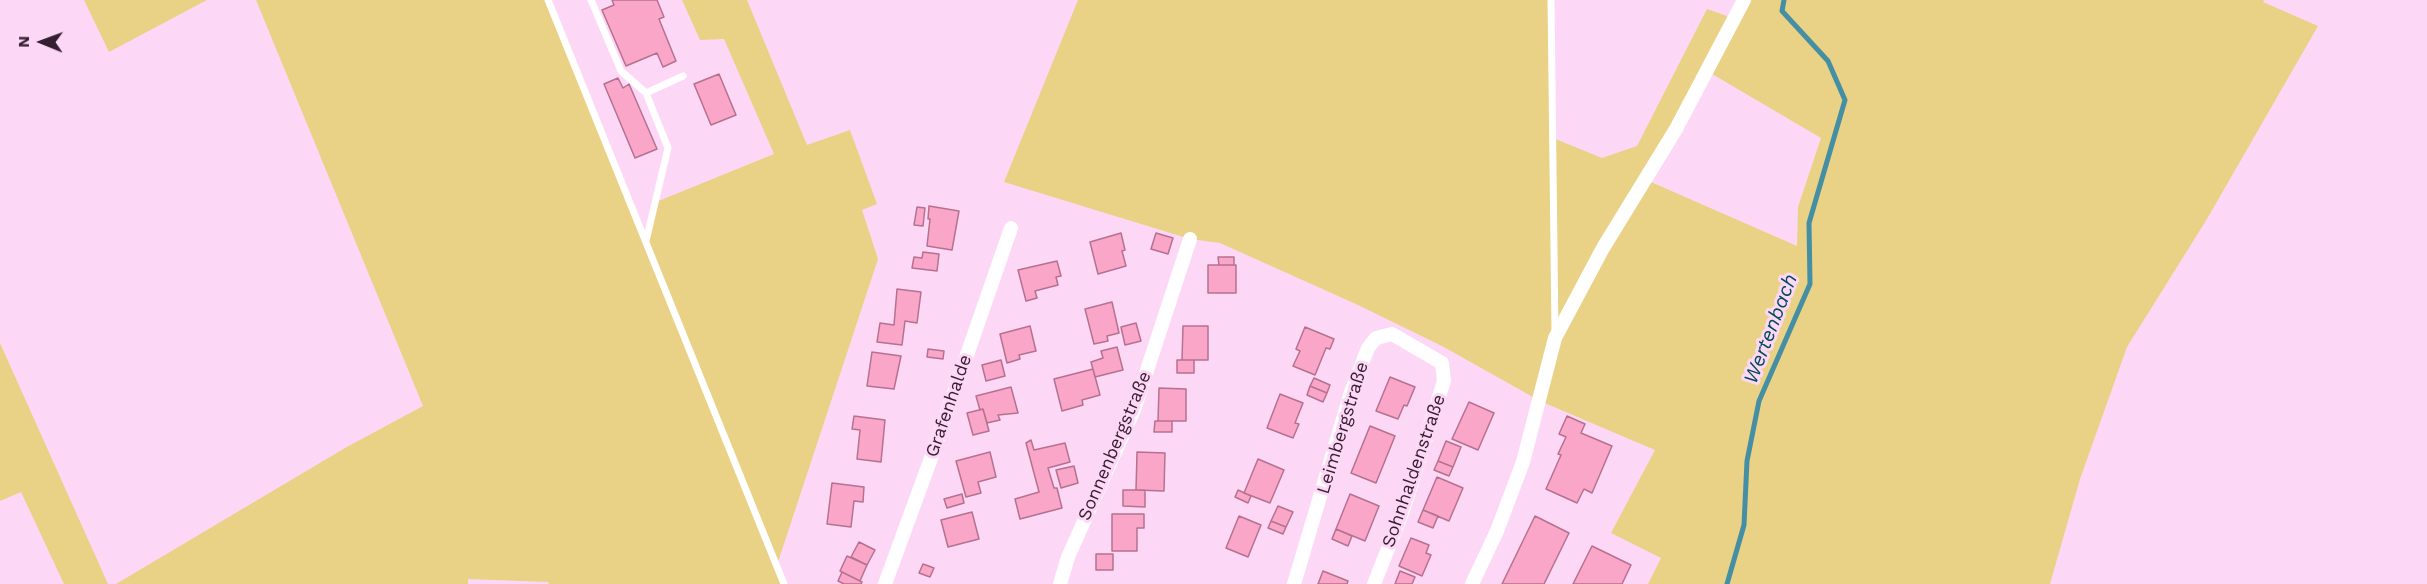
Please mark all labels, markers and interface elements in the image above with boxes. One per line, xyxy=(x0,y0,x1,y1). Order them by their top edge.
north arrow xyxy=(12,12,72,72)
text: N xyxy=(14,36,33,48)
water label: Wertenbach xyxy=(1739,271,1803,387)
street label: Grafenhalde xyxy=(921,352,977,460)
street label: Leimbergstraße xyxy=(1313,359,1373,497)
street label: Sonnenbergstraße xyxy=(1074,368,1156,524)
street label: Sohnhaldenstraße xyxy=(1378,392,1450,550)

